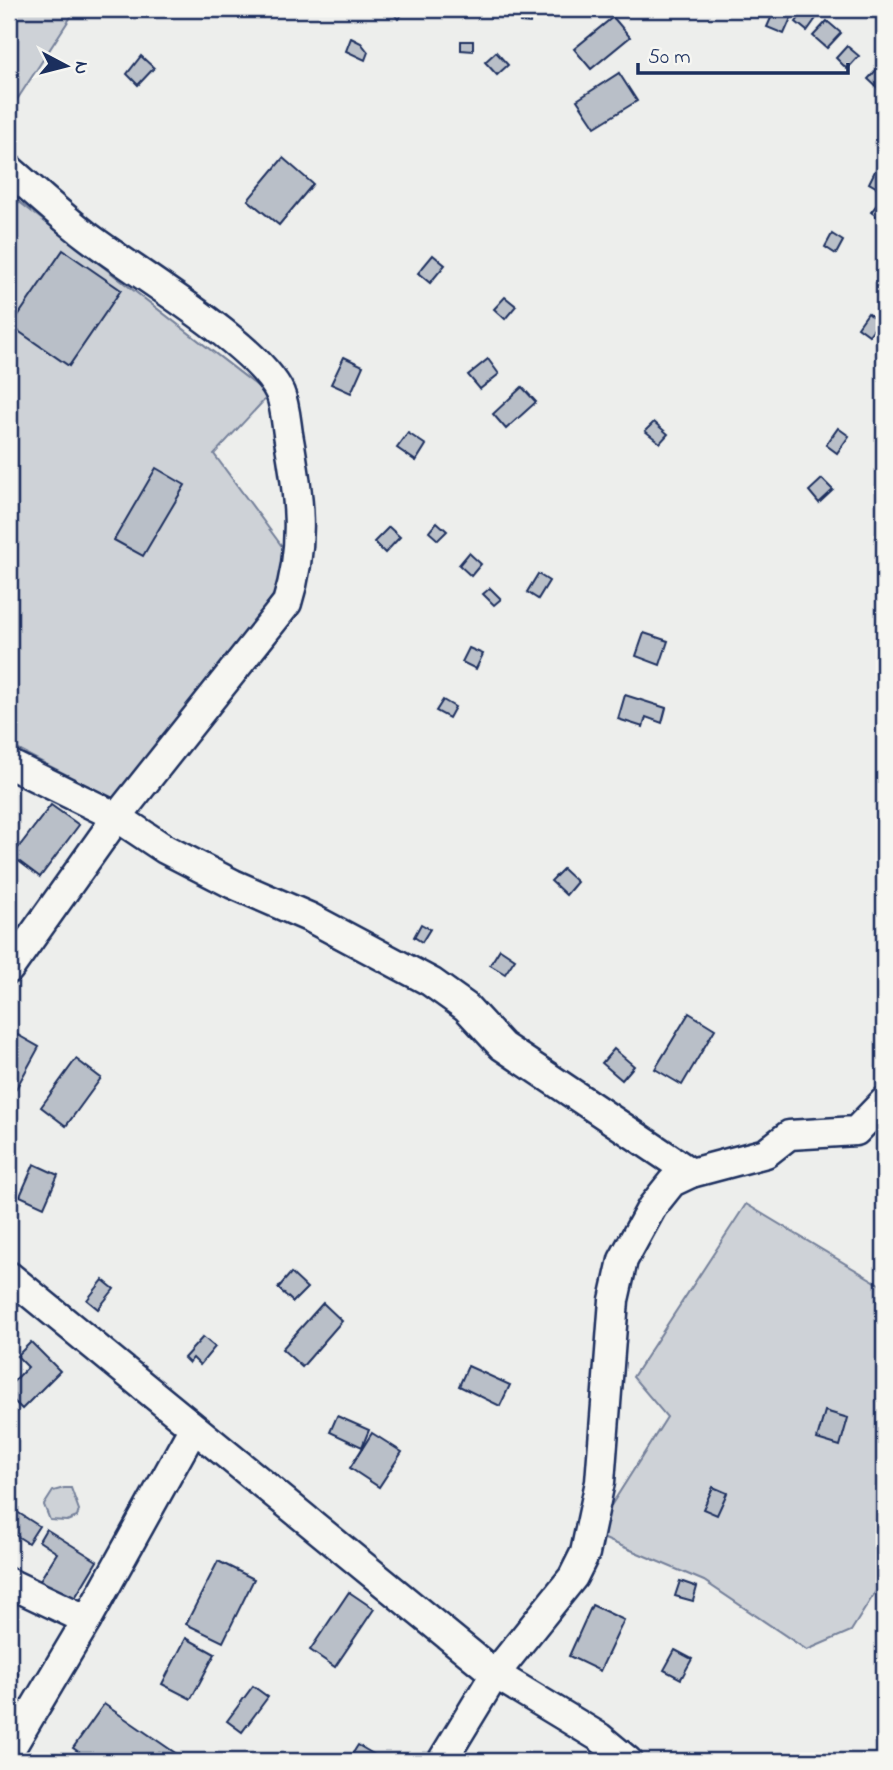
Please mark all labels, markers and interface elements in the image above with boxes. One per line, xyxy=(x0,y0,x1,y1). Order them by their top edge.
north arrow xyxy=(32,32,102,102)
scale bar xyxy=(638,32,848,76)
text: 50 m xyxy=(648,43,691,73)
text: N xyxy=(66,60,95,76)

